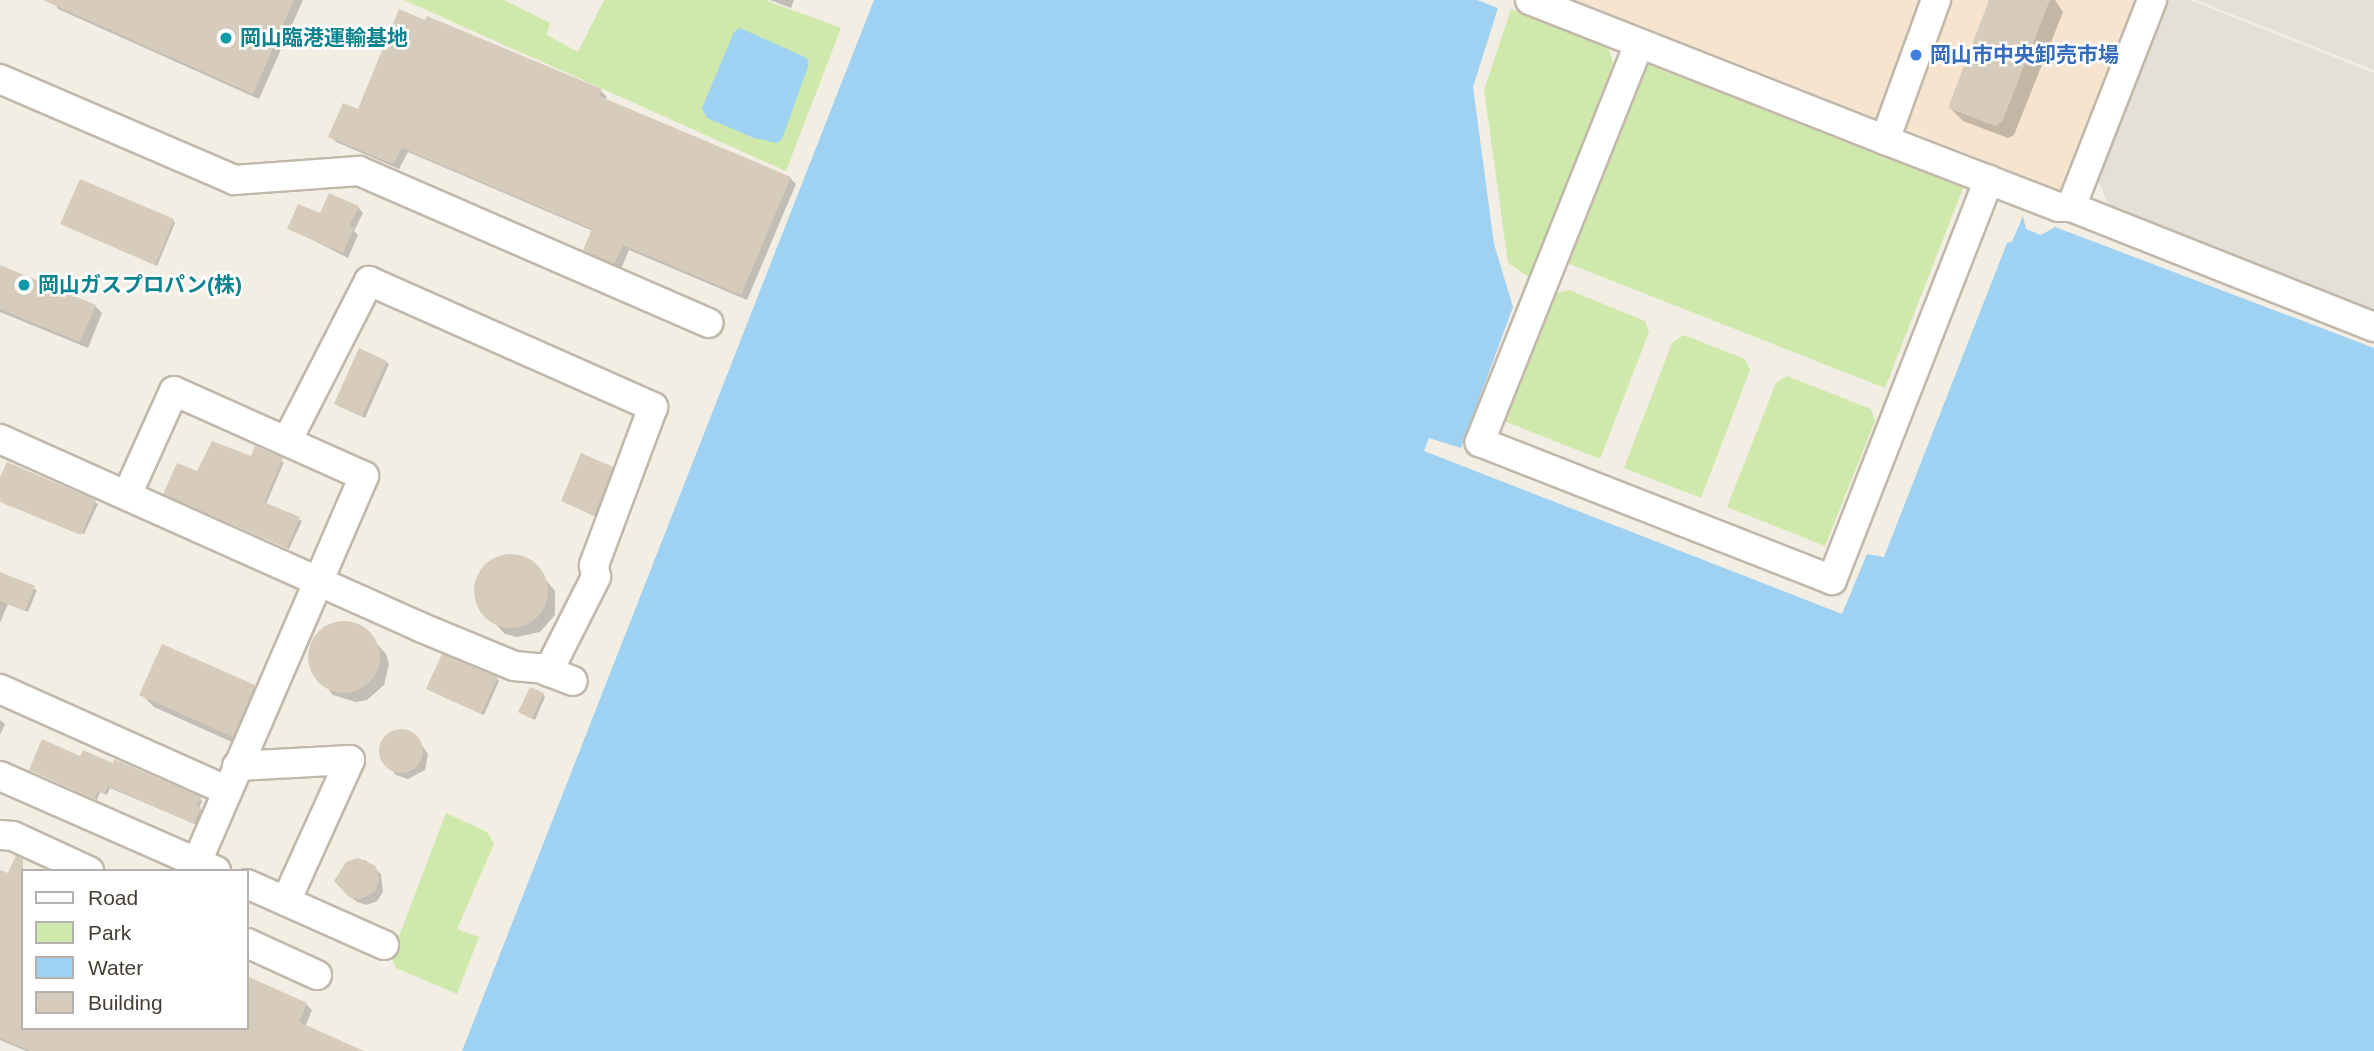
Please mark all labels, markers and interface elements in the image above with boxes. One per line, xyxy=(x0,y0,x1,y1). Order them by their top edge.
place label: 岡山臨港運輸基地 xyxy=(240,25,408,51)
marker: 岡山臨港運輸基地 xyxy=(218,30,234,46)
place label: 岡山市中央卸売市場 xyxy=(1930,42,2119,68)
marker: 岡山市中央卸売市場 xyxy=(1908,47,1924,63)
place label: 岡山ガスプロパン(株) xyxy=(38,272,241,298)
marker: 岡山ガスプロパン(株) xyxy=(16,277,32,293)
legend xyxy=(21,869,248,1030)
text: Road xyxy=(88,886,138,909)
text: Park xyxy=(88,921,131,944)
text: Water xyxy=(88,956,143,979)
text: Building xyxy=(88,991,163,1014)

